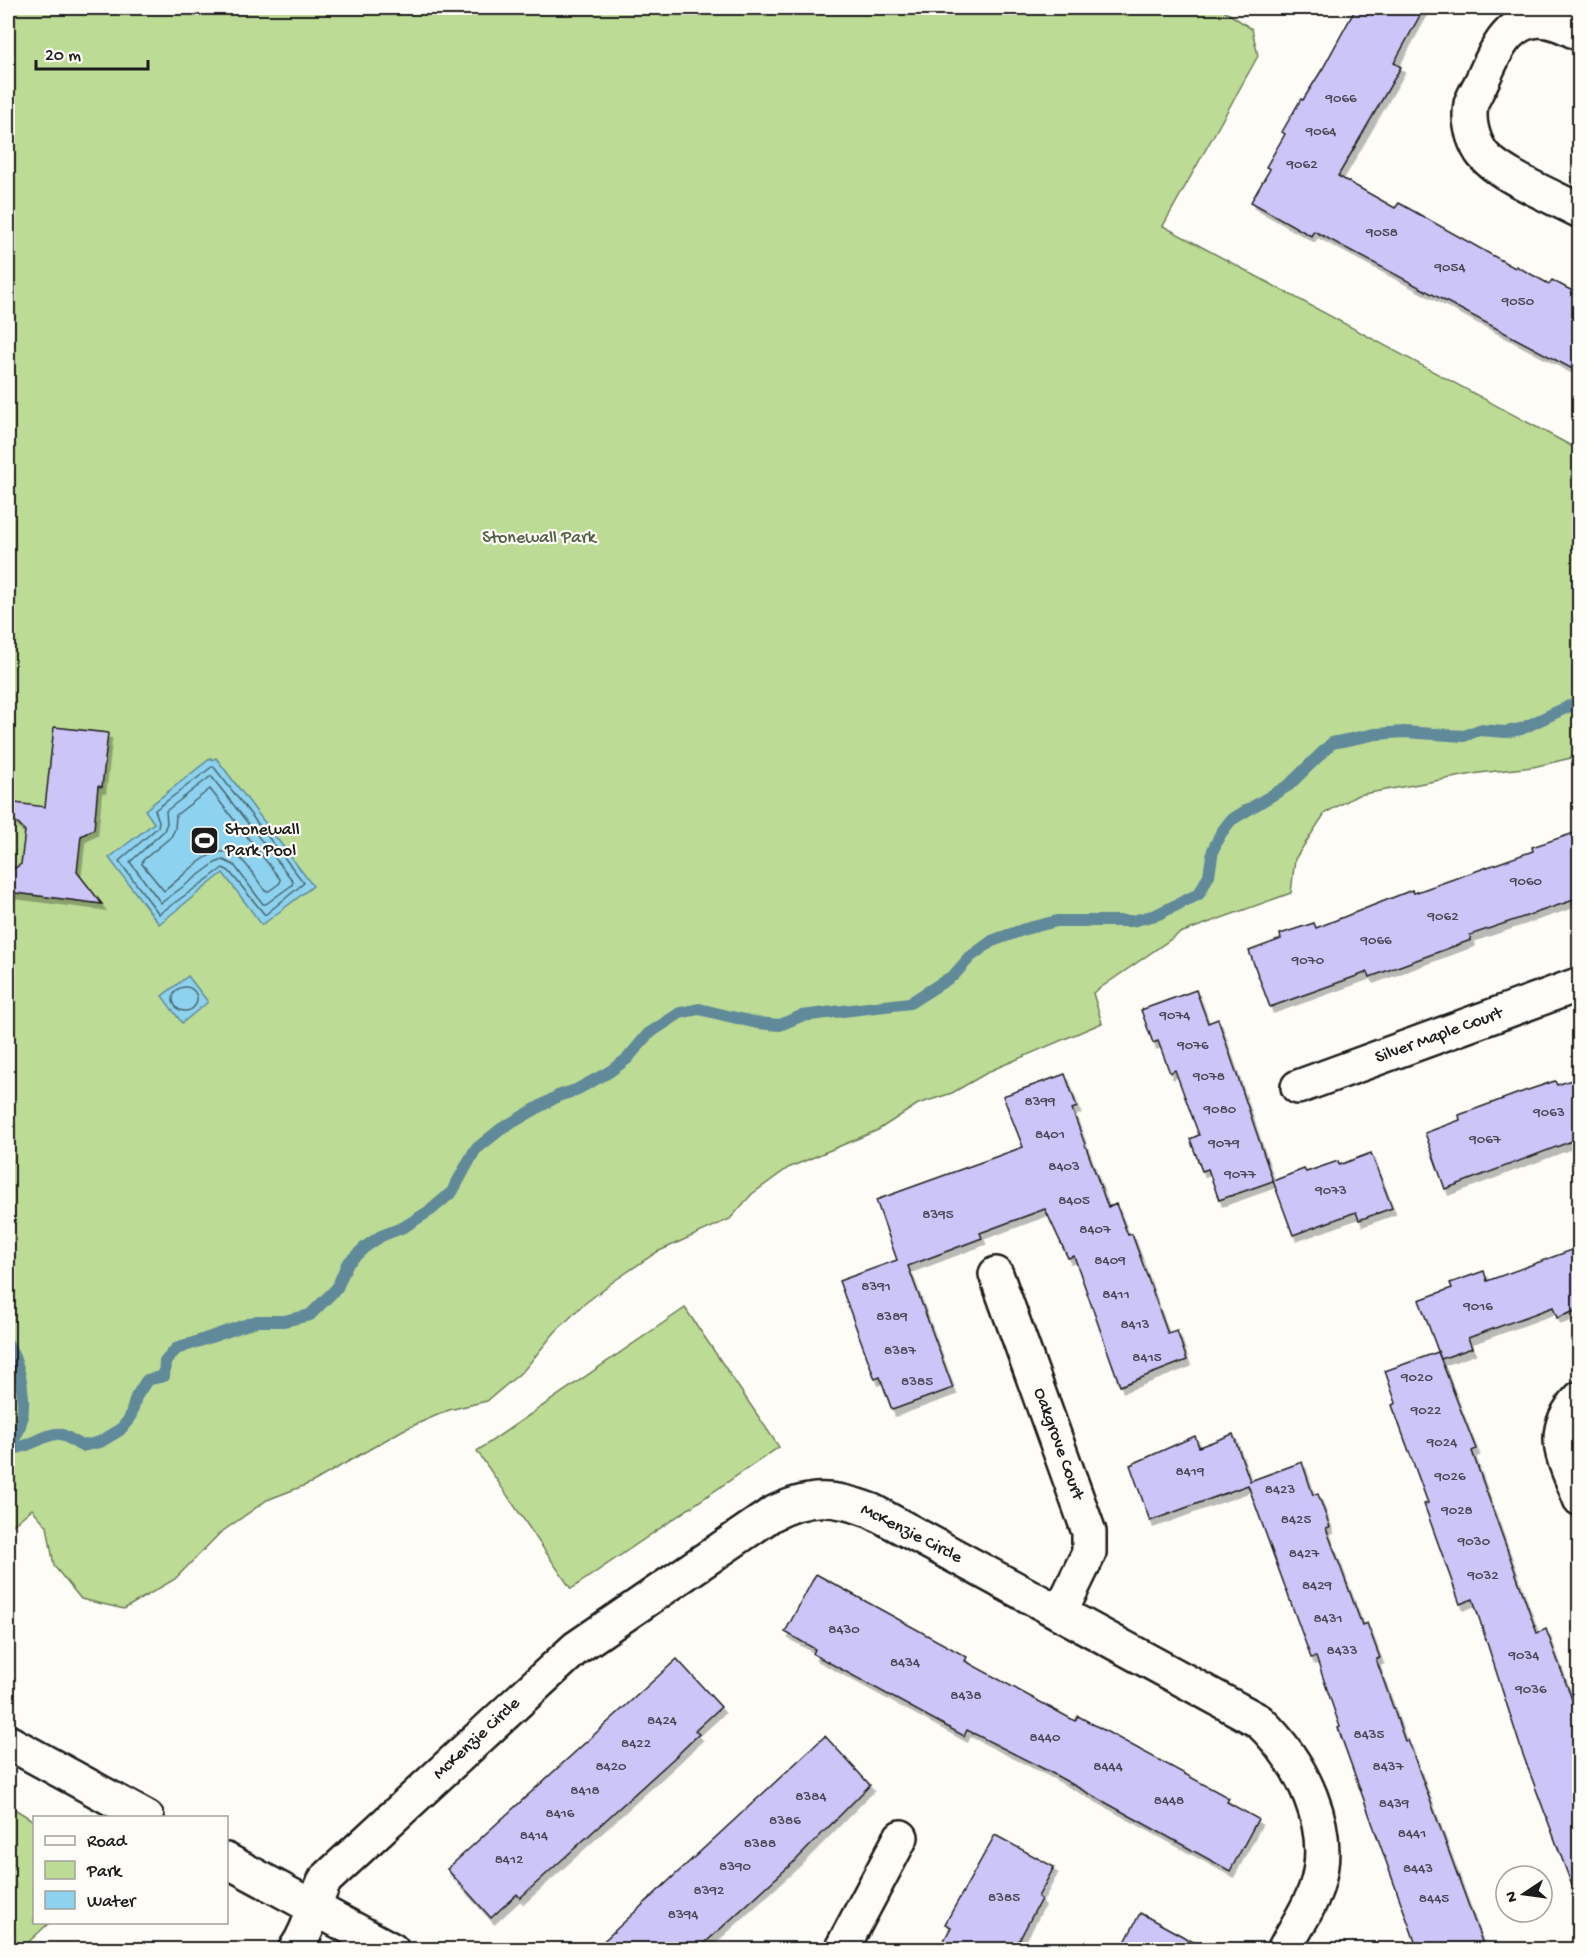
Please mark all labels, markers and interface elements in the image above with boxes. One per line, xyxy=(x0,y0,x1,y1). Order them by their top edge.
scale bar xyxy=(36,33,148,71)
text: 20 m xyxy=(45,46,81,67)
house number: 9066 xyxy=(1324,90,1357,108)
house number: 9064 xyxy=(1305,123,1336,141)
house number: 9062 xyxy=(1286,156,1318,174)
house number: 9058 xyxy=(1365,224,1398,242)
house number: 9054 xyxy=(1433,259,1466,277)
house number: 9050 xyxy=(1501,293,1535,311)
park label: Stonewall Park xyxy=(482,528,598,549)
place label: Stonewall Park Pool xyxy=(224,820,300,862)
sports icon: Stonewall Park Pool xyxy=(188,824,220,856)
house number: 9060 xyxy=(1509,873,1543,891)
house number: 9062 xyxy=(1427,908,1459,926)
house number: 9066 xyxy=(1359,932,1392,950)
house number: 9070 xyxy=(1291,952,1325,970)
street label: Silver Maple Court xyxy=(1372,1003,1507,1069)
house number: 9074 xyxy=(1159,1007,1190,1025)
house number: 9076 xyxy=(1176,1037,1209,1055)
house number: 9078 xyxy=(1192,1068,1225,1086)
house number: 8399 xyxy=(1024,1093,1056,1111)
house number: 9080 xyxy=(1203,1101,1237,1119)
house number: 9063 xyxy=(1532,1104,1565,1122)
house number: 8401 xyxy=(1035,1126,1065,1144)
house number: 9067 xyxy=(1468,1131,1502,1149)
house number: 9079 xyxy=(1207,1135,1240,1153)
house number: 8403 xyxy=(1048,1158,1080,1176)
house number: 9077 xyxy=(1223,1166,1257,1184)
house number: 9073 xyxy=(1314,1182,1347,1200)
house number: 8405 xyxy=(1058,1192,1090,1210)
house number: 8395 xyxy=(922,1206,954,1224)
house number: 8407 xyxy=(1079,1221,1112,1239)
house number: 8409 xyxy=(1094,1252,1126,1270)
house number: 8391 xyxy=(861,1278,891,1296)
house number: 8411 xyxy=(1102,1286,1130,1304)
house number: 9016 xyxy=(1462,1298,1493,1316)
house number: 8389 xyxy=(876,1308,908,1326)
house number: 8413 xyxy=(1120,1316,1150,1334)
house number: 8387 xyxy=(884,1342,917,1360)
house number: 8415 xyxy=(1132,1349,1162,1367)
house number: 9020 xyxy=(1400,1369,1433,1387)
house number: 8385 xyxy=(901,1373,933,1391)
street label: Oakgrove Court xyxy=(1028,1385,1089,1504)
house number: 9022 xyxy=(1410,1402,1441,1420)
house number: 9024 xyxy=(1426,1434,1457,1452)
house number: 8419 xyxy=(1176,1463,1205,1481)
house number: 9026 xyxy=(1434,1468,1466,1486)
house number: 8423 xyxy=(1265,1481,1295,1499)
street label: McKenzie Circle xyxy=(857,1499,966,1569)
house number: 9028 xyxy=(1440,1502,1473,1520)
house number: 8425 xyxy=(1281,1511,1311,1529)
house number: 9030 xyxy=(1457,1533,1491,1551)
house number: 8427 xyxy=(1289,1545,1320,1563)
house number: 9032 xyxy=(1466,1567,1499,1585)
house number: 8429 xyxy=(1302,1577,1333,1595)
house number: 8431 xyxy=(1313,1610,1343,1628)
house number: 8430 xyxy=(828,1621,860,1639)
house number: 8433 xyxy=(1327,1642,1358,1660)
house number: 9034 xyxy=(1508,1647,1539,1665)
house number: 8434 xyxy=(890,1654,920,1672)
house number: 9036 xyxy=(1514,1681,1547,1699)
house number: 8438 xyxy=(950,1687,982,1705)
street label: McKenzie Circle xyxy=(429,1693,525,1785)
house number: 8424 xyxy=(647,1712,677,1730)
house number: 8435 xyxy=(1354,1726,1385,1744)
house number: 8440 xyxy=(1030,1729,1061,1747)
house number: 8422 xyxy=(621,1735,651,1753)
house number: 8420 xyxy=(595,1758,627,1776)
house number: 8444 xyxy=(1093,1758,1123,1776)
house number: 8437 xyxy=(1373,1758,1405,1776)
house number: 8418 xyxy=(570,1782,600,1800)
house number: 8384 xyxy=(795,1788,827,1806)
house number: 8448 xyxy=(1154,1792,1184,1810)
house number: 8439 xyxy=(1379,1795,1410,1813)
house number: 8416 xyxy=(546,1805,575,1823)
house number: 8386 xyxy=(769,1812,801,1830)
legend xyxy=(33,1816,228,1924)
house number: 8441 xyxy=(1398,1825,1426,1843)
house number: 8414 xyxy=(520,1827,548,1845)
text: Road xyxy=(87,1832,128,1853)
house number: 8388 xyxy=(744,1835,776,1853)
house number: 8412 xyxy=(495,1851,523,1869)
house number: 8390 xyxy=(719,1858,751,1876)
house number: 8443 xyxy=(1403,1860,1433,1878)
text: Park xyxy=(86,1862,123,1883)
north arrow xyxy=(1494,1864,1554,1924)
house number: 8392 xyxy=(694,1882,724,1900)
house number: 8385 xyxy=(988,1889,1020,1907)
text: N xyxy=(1502,1889,1523,1904)
house number: 8445 xyxy=(1419,1890,1449,1908)
text: Water xyxy=(87,1892,137,1913)
house number: 8394 xyxy=(668,1906,698,1924)

